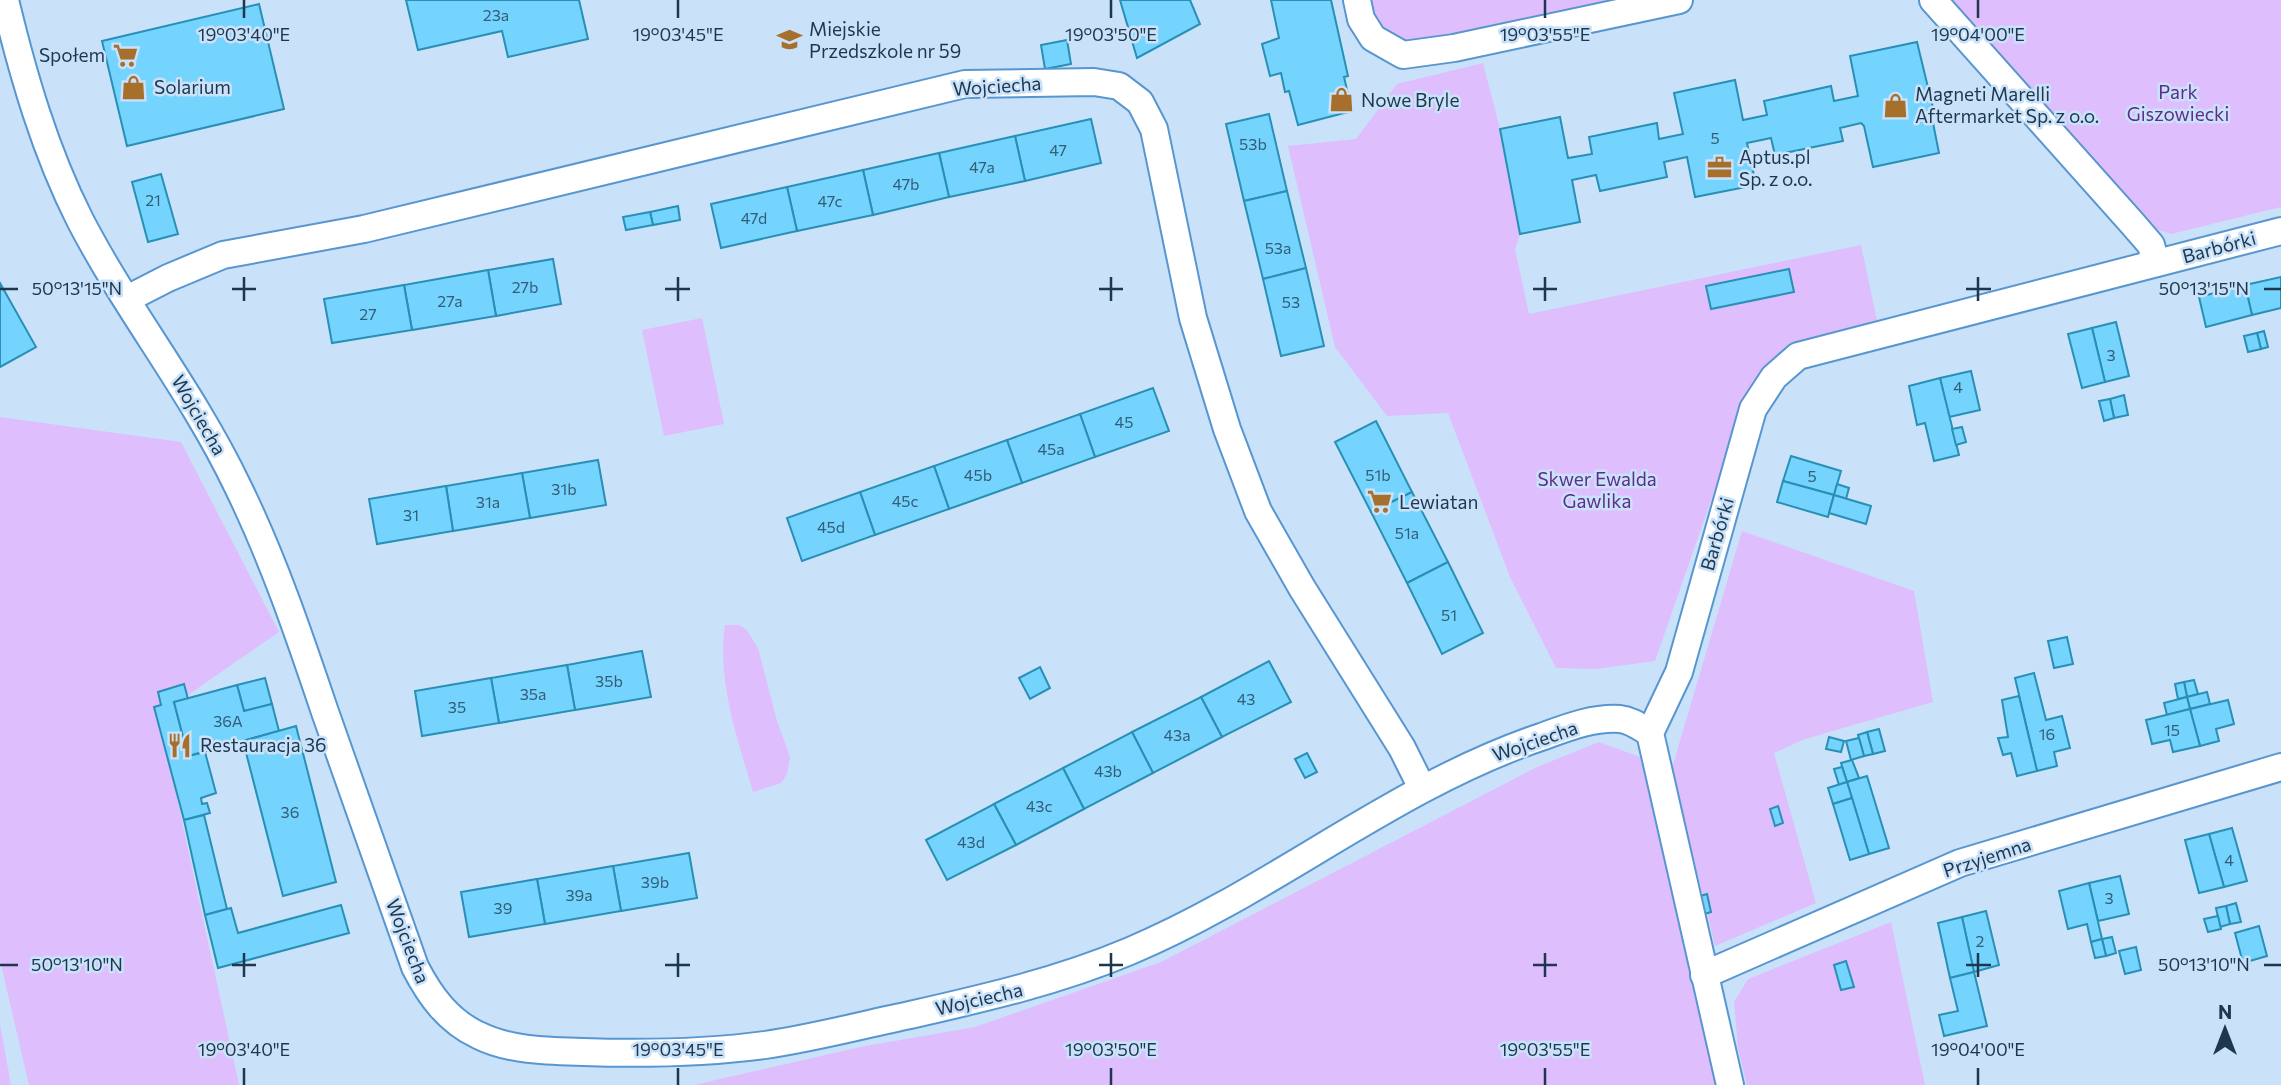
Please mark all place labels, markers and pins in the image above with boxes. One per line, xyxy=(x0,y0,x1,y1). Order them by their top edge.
place label: Miejskie Przedszkole nr 59 xyxy=(809,17,961,62)
school or university icon: Miejskie Przedszkole nr 59 xyxy=(775,26,803,54)
supermarket icon: Społem xyxy=(111,41,139,69)
place label: Społem xyxy=(39,43,105,66)
shop icon: Solarium xyxy=(120,73,148,101)
place label: Solarium xyxy=(154,75,231,98)
place label: Magneti Marelli Aftermarket Sp. z o.o. xyxy=(1915,82,2099,127)
shop icon: Nowe Bryle xyxy=(1327,86,1355,114)
place label: Nowe Bryle xyxy=(1361,88,1459,111)
shop icon: Magneti Marelli Aftermarket Sp. z o.o. xyxy=(1881,91,1909,119)
place label: Aptus.pl Sp. z o.o. xyxy=(1739,145,1812,190)
office icon: Aptus.pl Sp. z o.o. xyxy=(1705,154,1733,182)
supermarket icon: Lewiatan xyxy=(1365,488,1393,516)
place label: Lewiatan xyxy=(1399,490,1478,513)
restaurant icon: Restauracja 36 xyxy=(166,731,194,759)
place label: Restauracja 36 xyxy=(200,733,327,756)

